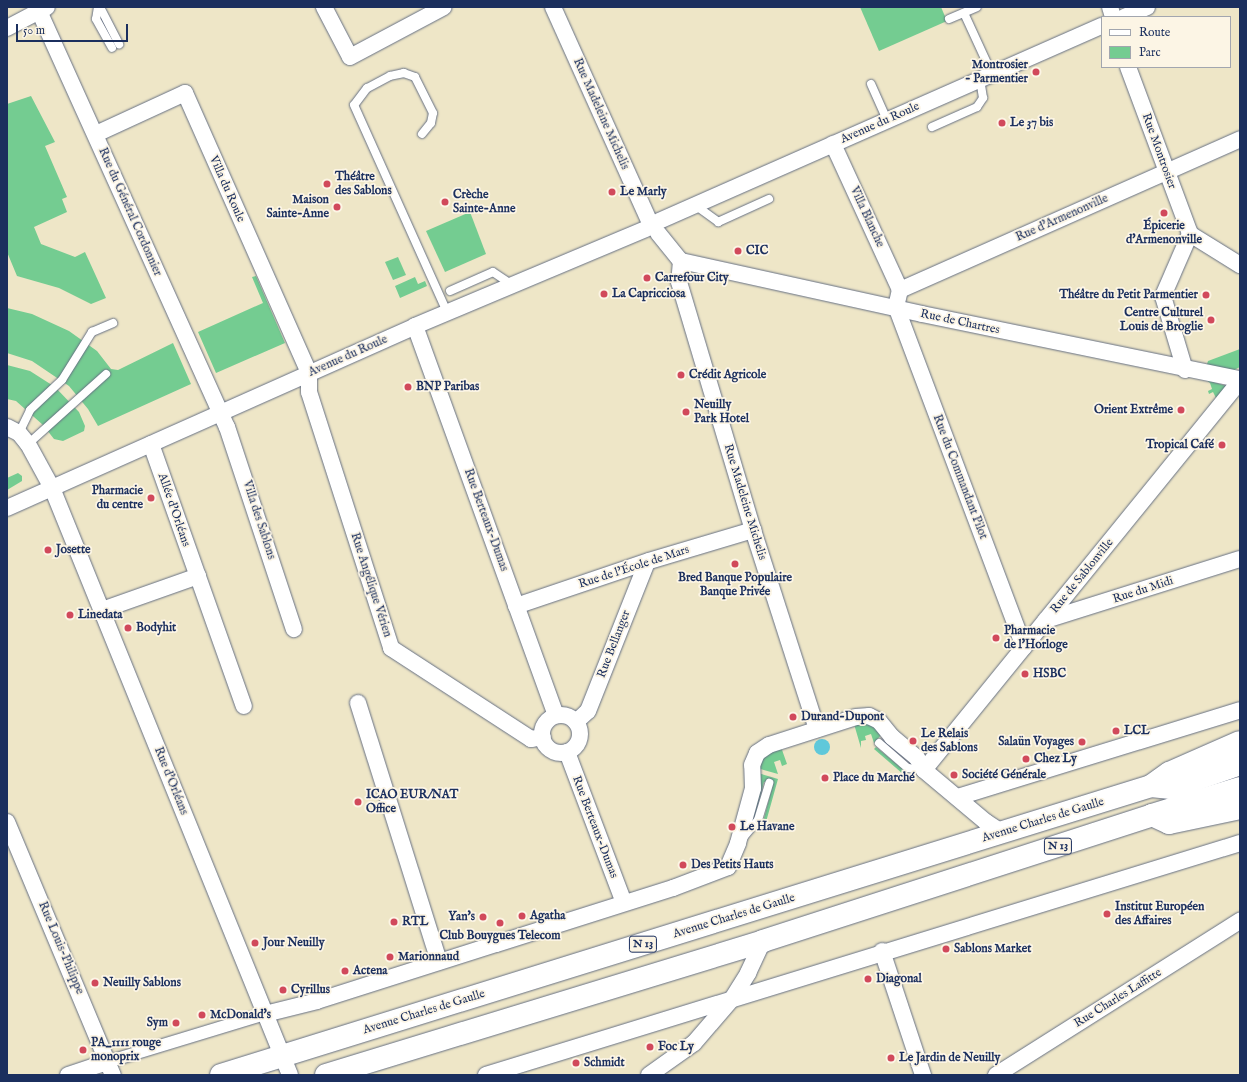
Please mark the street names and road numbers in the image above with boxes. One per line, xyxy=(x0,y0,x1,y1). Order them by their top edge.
street label: Rue Madeleine Michelis xyxy=(570,56,632,172)
street label: Avenue du Roule xyxy=(838,99,922,147)
street label: Rue Montrosier xyxy=(1139,111,1179,191)
street label: Rue du Général Cordonnier xyxy=(95,145,165,279)
street label: Villa du Roule xyxy=(206,154,248,224)
street label: Villa Blanche xyxy=(847,184,887,250)
street label: Rue d'Armenonville xyxy=(1014,191,1110,245)
street label: Rue de Chartres xyxy=(919,307,1001,337)
street label: Avenue du Roule xyxy=(306,332,390,380)
street label: Rue du Commandant Pilot xyxy=(930,413,990,541)
street label: Rue Madeleine Michelis xyxy=(721,442,769,562)
street label: Rue Berteaux-Dumas xyxy=(461,467,511,573)
street label: Allée d'Orléans xyxy=(155,471,193,549)
street label: Villa des Sablons xyxy=(239,479,279,561)
street label: Rue Angélique Vérien xyxy=(347,531,395,639)
street label: Rue de Sablonville xyxy=(1047,536,1117,616)
street label: Rue de l'École de Mars xyxy=(577,542,691,592)
street label: Rue du Midi xyxy=(1111,573,1175,607)
street label: Rue Bellanger xyxy=(594,608,634,680)
street label: Rue d'Orléans xyxy=(151,745,191,817)
street label: Rue Berteaux-Dumas xyxy=(569,774,621,880)
street label: Avenue Charles de Gaulle xyxy=(980,795,1106,845)
road number: N 13 xyxy=(1043,837,1073,855)
street label: Avenue Charles de Gaulle xyxy=(671,891,797,941)
street label: Rue Louis-Philippe xyxy=(35,900,87,996)
road number: N 13 xyxy=(628,935,658,953)
street label: Rue Charles Laffitte xyxy=(1072,965,1164,1031)
street label: Avenue Charles de Gaulle xyxy=(361,987,487,1037)

